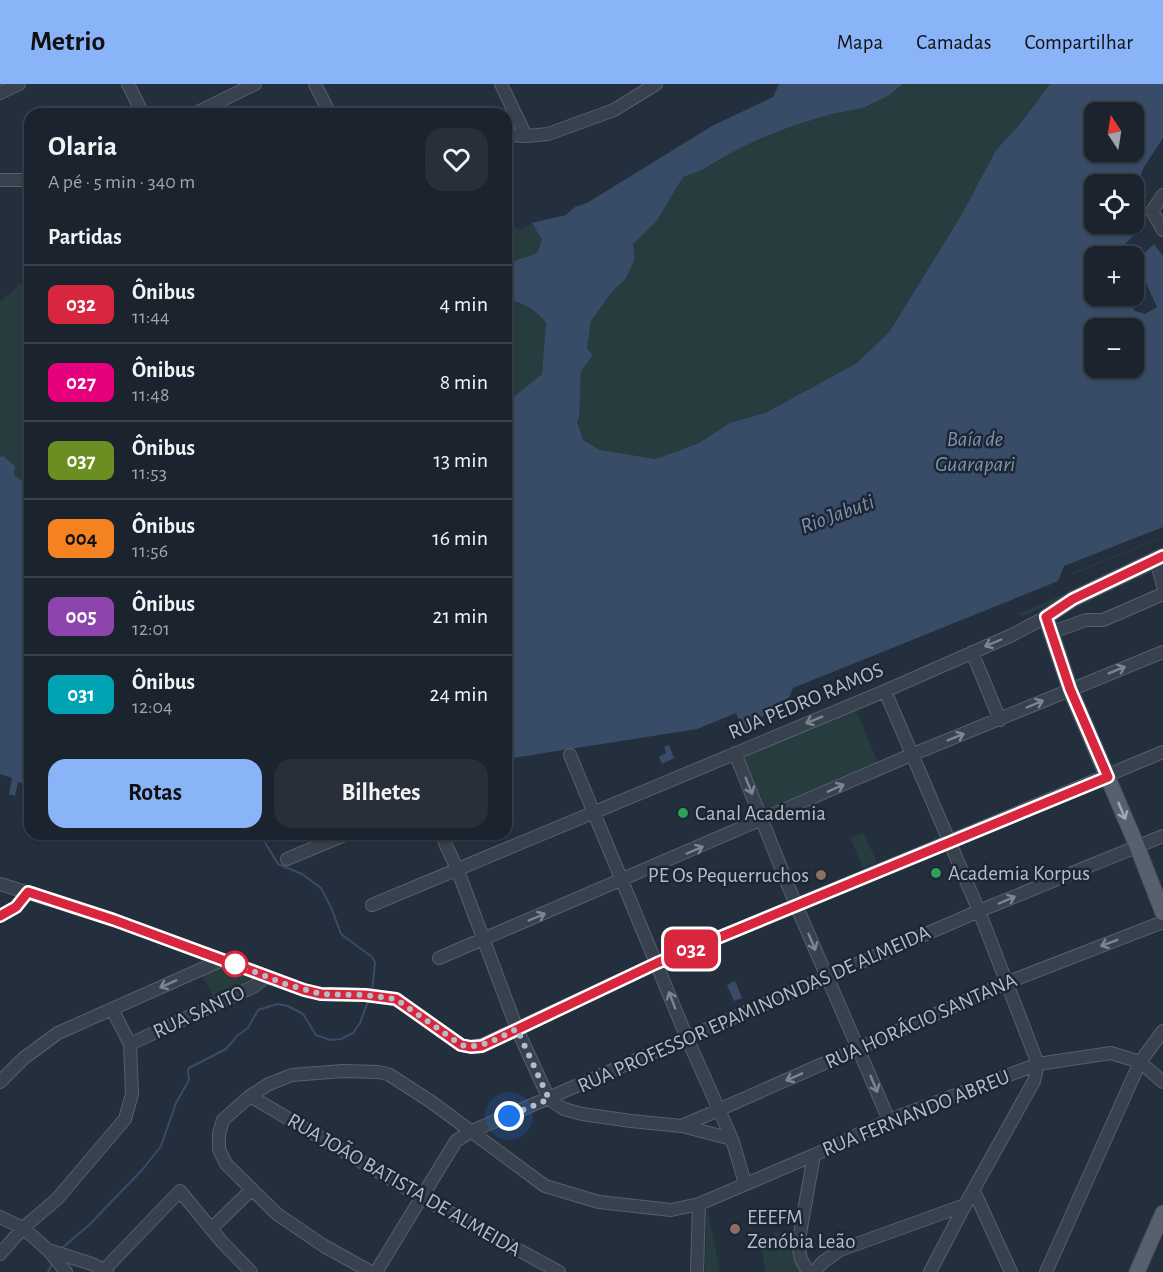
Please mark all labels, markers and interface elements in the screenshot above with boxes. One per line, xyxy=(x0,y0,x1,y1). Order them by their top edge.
text: Metrio xyxy=(30,28,105,56)
text: Mapa xyxy=(837,32,883,53)
text: Camadas xyxy=(916,32,991,53)
text: Compartilhar xyxy=(1024,32,1133,53)
north arrow xyxy=(1084,102,1144,162)
map controls xyxy=(1084,102,1144,378)
button: heart xyxy=(425,128,488,191)
text: Olaria xyxy=(48,133,117,161)
text: A pé · 5 min · 340 m xyxy=(48,172,195,192)
button: locate xyxy=(1084,174,1144,234)
text: Partidas xyxy=(48,226,122,248)
button: + xyxy=(1084,246,1144,306)
text: Ônibus xyxy=(132,281,195,303)
text: 4 min xyxy=(440,293,488,315)
text: 032 xyxy=(66,294,96,315)
text: 11:44 xyxy=(132,307,170,327)
button: − xyxy=(1084,318,1144,378)
text: Ônibus xyxy=(132,359,195,381)
text: 8 min xyxy=(440,371,488,393)
text: 027 xyxy=(66,372,96,393)
text: 11:48 xyxy=(132,385,169,405)
water label: Baía de Guarapari xyxy=(935,428,1015,476)
text: Ônibus xyxy=(132,437,195,459)
text: 13 min xyxy=(433,449,488,471)
text: 037 xyxy=(66,450,96,471)
text: 11:53 xyxy=(132,463,167,483)
water label: Rio Jabuti xyxy=(797,490,877,537)
text: Ônibus xyxy=(132,515,195,537)
text: 16 min xyxy=(432,527,488,549)
text: 004 xyxy=(65,528,97,549)
text: 11:56 xyxy=(132,541,168,561)
text: Ônibus xyxy=(132,593,195,615)
text: 21 min xyxy=(433,605,488,627)
text: 005 xyxy=(66,606,96,627)
text: 12:01 xyxy=(132,619,170,639)
one-way arrow xyxy=(985,638,1003,649)
street label: RUA PEDRO RAMOS xyxy=(725,659,887,743)
one-way arrow xyxy=(1107,664,1125,675)
text: Ônibus xyxy=(132,671,195,693)
text: 24 min xyxy=(430,683,488,705)
text: 031 xyxy=(67,684,95,705)
text: 12:04 xyxy=(132,697,173,717)
one-way arrow xyxy=(1026,698,1044,709)
one-way arrow xyxy=(806,715,824,726)
one-way arrow xyxy=(946,731,964,742)
button: Rotas xyxy=(48,759,262,828)
button: Bilhetes xyxy=(274,759,488,828)
one-way arrow xyxy=(744,777,755,795)
one-way arrow xyxy=(826,782,844,794)
one-way arrow xyxy=(1117,801,1128,820)
place label: Canal Academia xyxy=(695,803,826,824)
marker: Canal Academia xyxy=(676,806,690,820)
one-way arrow xyxy=(685,843,703,855)
place label: Academia Korpus xyxy=(948,863,1090,884)
place label: PE Os Pequerruchos xyxy=(648,865,809,886)
marker: Academia Korpus xyxy=(929,866,943,880)
marker: PE Os Pequerruchos xyxy=(814,868,828,882)
one-way arrow xyxy=(997,894,1016,905)
one-way arrow xyxy=(528,911,546,922)
street label: RUA PROFESSOR EPAMINONDAS DE ALMEIDA xyxy=(575,921,933,1097)
line badge: 032 xyxy=(656,930,726,968)
one-way arrow xyxy=(806,932,818,950)
text: 032 xyxy=(676,939,706,960)
one-way arrow xyxy=(1100,939,1118,950)
unlabelled marker xyxy=(222,951,248,977)
street label: RUA HORÁCIO SANTANA xyxy=(821,967,1020,1073)
one-way arrow xyxy=(160,979,178,990)
street label: RUA SANTO xyxy=(150,982,248,1042)
one-way arrow xyxy=(666,991,677,1010)
street label: RUA FERNANDO ABREU xyxy=(819,1066,1013,1160)
one-way arrow xyxy=(785,1072,803,1083)
one-way arrow xyxy=(869,1074,880,1092)
your location xyxy=(494,1101,524,1131)
street label: RUA JOÃO BATISTA DE ALMEIDA xyxy=(284,1108,525,1261)
place label: EEEFM Zenóbia Leão xyxy=(747,1207,856,1252)
marker: EEEFM Zenóbia Leão xyxy=(728,1222,742,1236)

